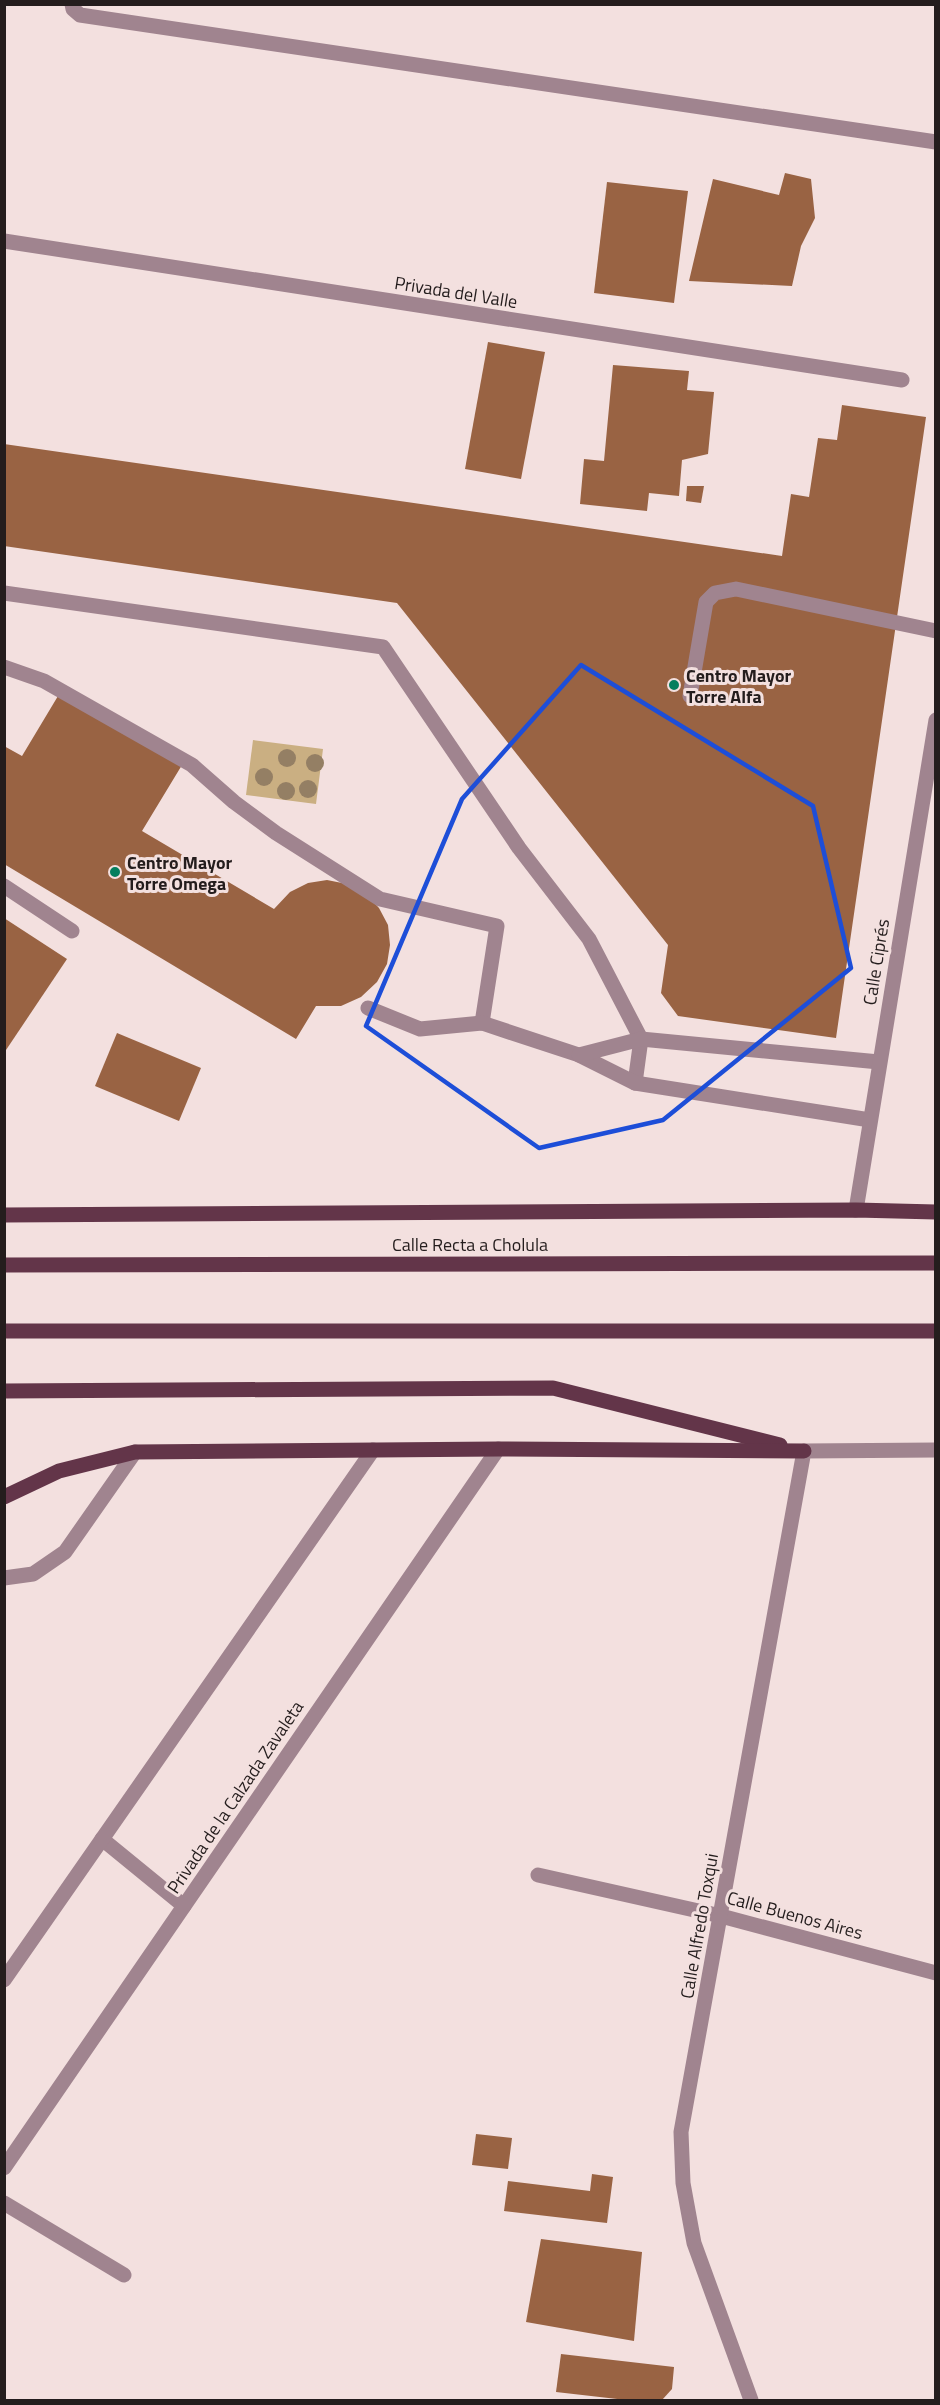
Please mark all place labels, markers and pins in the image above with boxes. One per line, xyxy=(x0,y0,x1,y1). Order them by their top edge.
place label: Centro Mayor Torre Alfa xyxy=(686,662,791,710)
marker: Centro Mayor Torre Alfa xyxy=(667,678,681,692)
place label: Centro Mayor Torre Omega xyxy=(127,849,232,897)
marker: Centro Mayor Torre Omega xyxy=(108,865,122,879)

